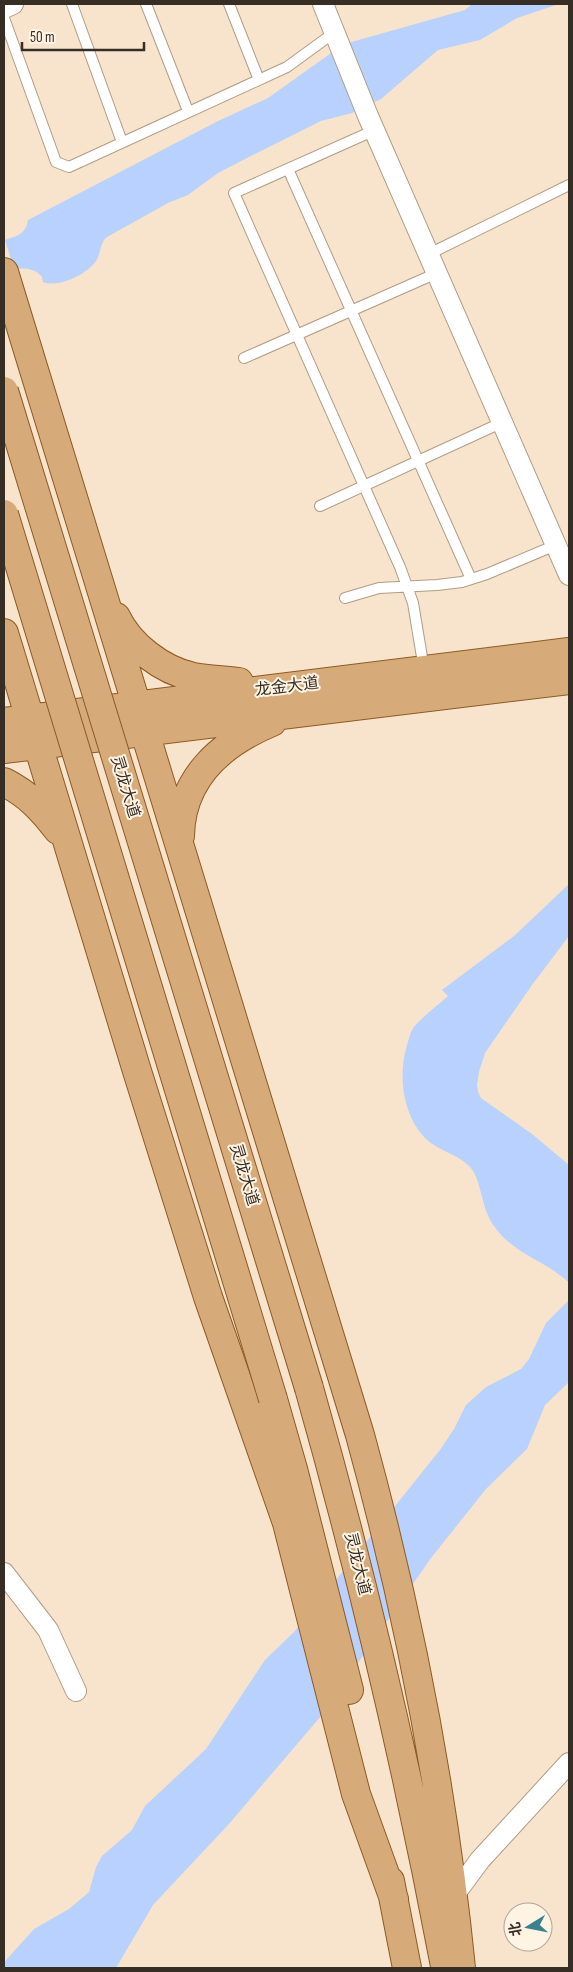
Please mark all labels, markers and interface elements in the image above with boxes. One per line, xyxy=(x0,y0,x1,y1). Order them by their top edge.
scale bar xyxy=(22,20,145,52)
text: 50 m xyxy=(30,28,55,47)
street label: 龙金大道 xyxy=(254,674,320,700)
street label: 灵龙大道 xyxy=(107,754,143,820)
street label: 灵龙大道 xyxy=(226,1142,262,1208)
street label: 灵龙大道 xyxy=(340,1531,374,1597)
north arrow xyxy=(503,1902,553,1952)
text: 北 xyxy=(506,1921,525,1938)

